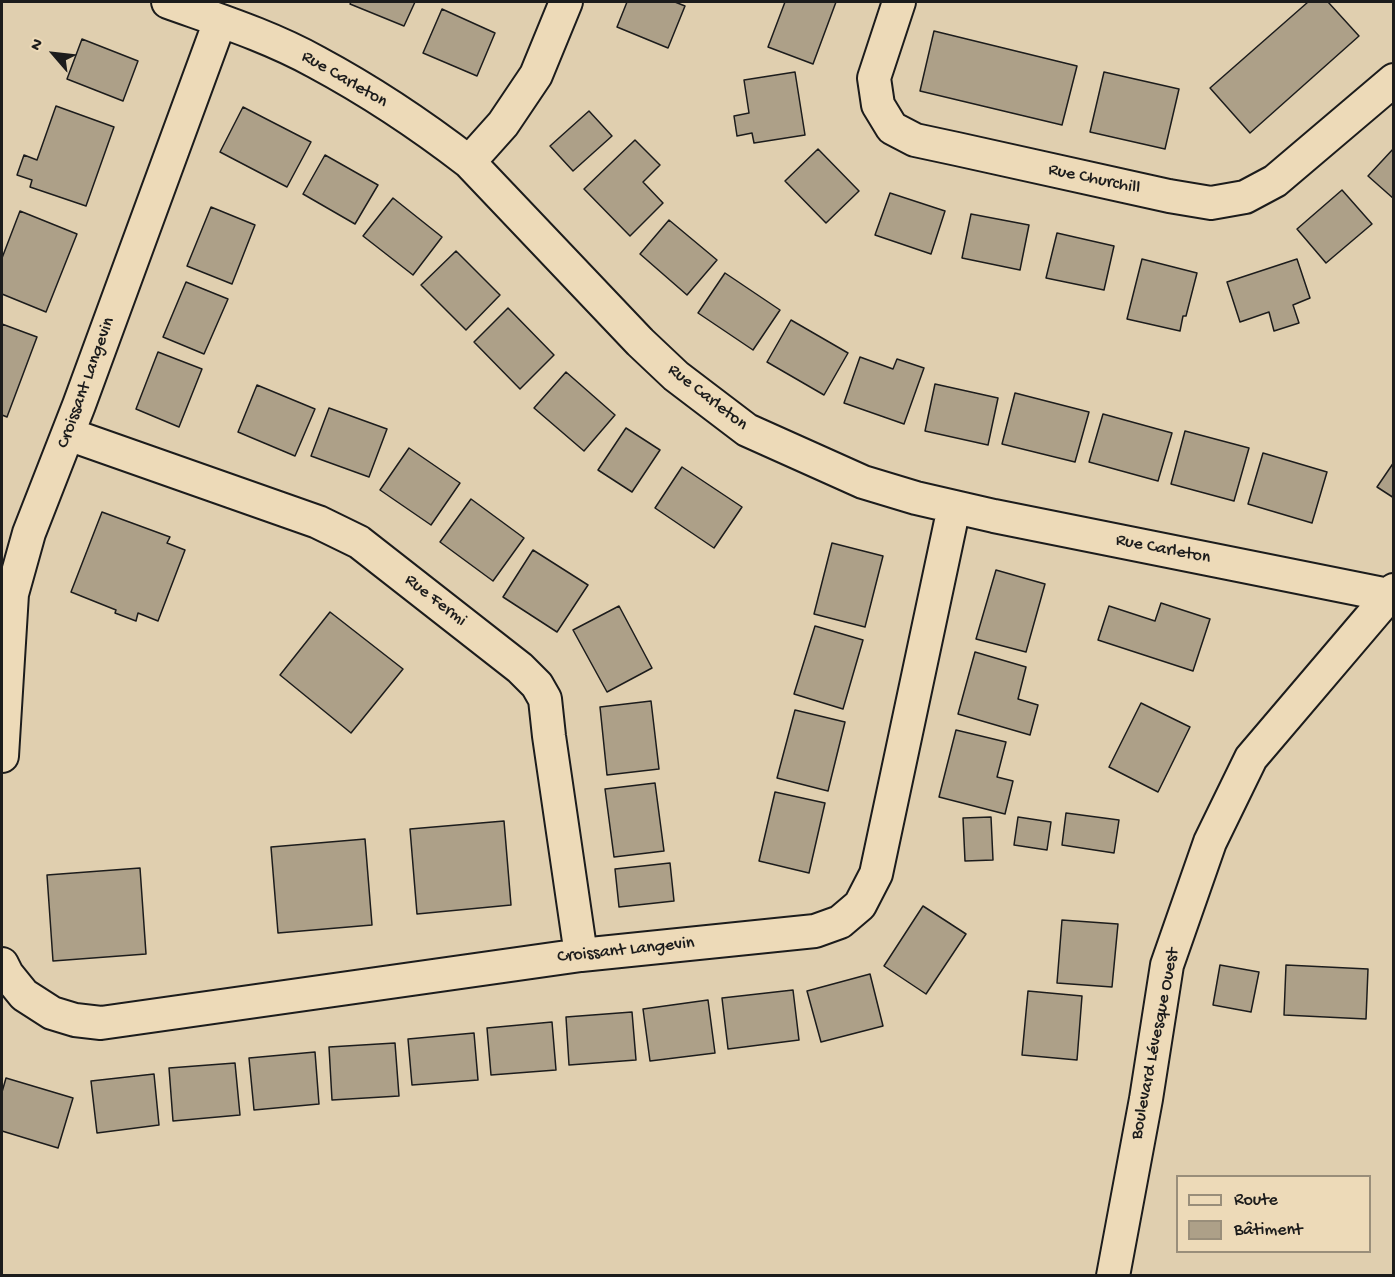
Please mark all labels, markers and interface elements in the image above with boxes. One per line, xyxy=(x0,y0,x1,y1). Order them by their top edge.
north arrow xyxy=(24,24,84,84)
text: N xyxy=(27,36,49,54)
street label: Rue Carleton xyxy=(297,47,391,113)
street label: Rue Churchill xyxy=(1046,160,1142,200)
street label: Croissant Langevin xyxy=(53,315,121,451)
street label: Rue Carleton xyxy=(663,360,751,436)
street label: Rue Carleton xyxy=(1114,530,1212,570)
street label: Rue Fermi xyxy=(400,570,470,632)
street label: Croissant Langevin xyxy=(556,933,696,969)
street label: Boulevard Lévesque Ouest xyxy=(1127,947,1185,1141)
legend xyxy=(1176,1175,1371,1253)
text: Route xyxy=(1234,1190,1278,1211)
text: Bâtiment xyxy=(1234,1220,1302,1241)

